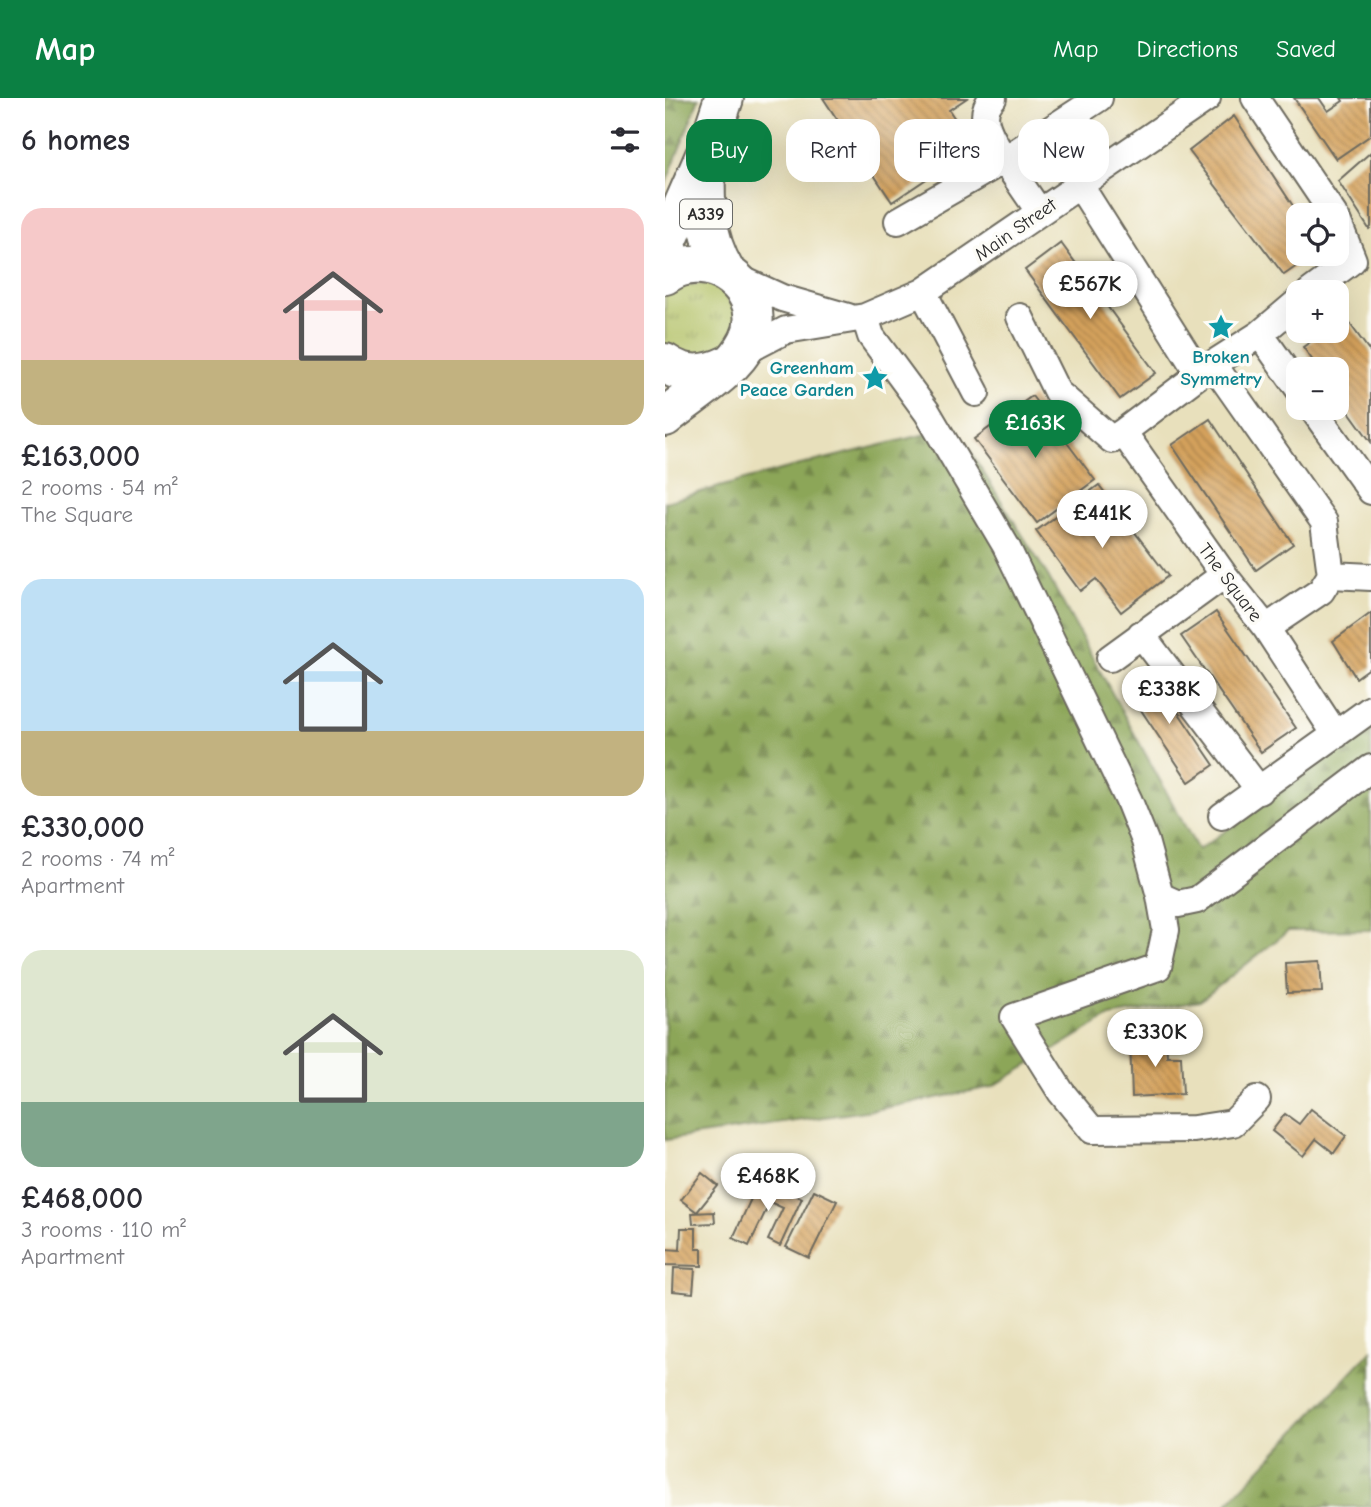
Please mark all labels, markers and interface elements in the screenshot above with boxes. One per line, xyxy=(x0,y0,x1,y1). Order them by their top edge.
text: Map xyxy=(35,30,96,68)
text: Map xyxy=(1053,35,1099,63)
text: Directions xyxy=(1137,35,1238,63)
text: Saved xyxy=(1276,35,1336,63)
chip: Buy xyxy=(686,119,772,182)
chip: Rent xyxy=(786,119,880,182)
chip: Filters xyxy=(894,119,1004,182)
chip: New xyxy=(1018,119,1109,182)
icon: filters xyxy=(606,121,644,159)
text: 6 homes xyxy=(21,123,130,158)
street label: Main Street xyxy=(971,193,1061,266)
road number: A339 xyxy=(680,200,732,229)
map controls xyxy=(1286,203,1349,420)
button: locate xyxy=(1286,203,1349,266)
icon: home xyxy=(270,253,396,379)
pin: £567K xyxy=(1041,262,1139,321)
text: £567K xyxy=(1059,270,1121,297)
button: + xyxy=(1286,280,1349,343)
place icon: Broken Symmetry xyxy=(1206,312,1236,342)
place label: Broken Symmetry xyxy=(1180,346,1262,390)
place label: Greenham Peace Garden xyxy=(740,357,854,401)
button: − xyxy=(1286,357,1349,420)
place icon: Greenham Peace Garden xyxy=(860,363,890,393)
pin: £163K xyxy=(986,400,1084,460)
text: £163K xyxy=(1005,409,1065,436)
text: £163,000 xyxy=(21,439,140,474)
text: 2 rooms · 54 m² xyxy=(21,474,178,501)
pin: £441K xyxy=(1053,490,1151,550)
text: £441K xyxy=(1073,499,1131,526)
text: The Square xyxy=(21,501,133,528)
street label: The Square xyxy=(1194,539,1267,626)
icon: home xyxy=(270,624,396,750)
pin: £338K xyxy=(1120,666,1218,726)
text: £338K xyxy=(1138,675,1200,702)
text: £330,000 xyxy=(21,810,145,845)
text: 2 rooms · 74 m² xyxy=(21,845,174,872)
text: Apartment xyxy=(21,872,124,899)
icon: home xyxy=(270,995,396,1121)
pin: £330K xyxy=(1106,1010,1204,1069)
text: £330K xyxy=(1123,1018,1187,1045)
pin: £468K xyxy=(719,1154,817,1213)
text: £468K xyxy=(737,1162,799,1189)
text: £468,000 xyxy=(21,1181,143,1216)
text: 3 rooms · 110 m² xyxy=(21,1216,186,1243)
text: Apartment xyxy=(21,1243,124,1270)

